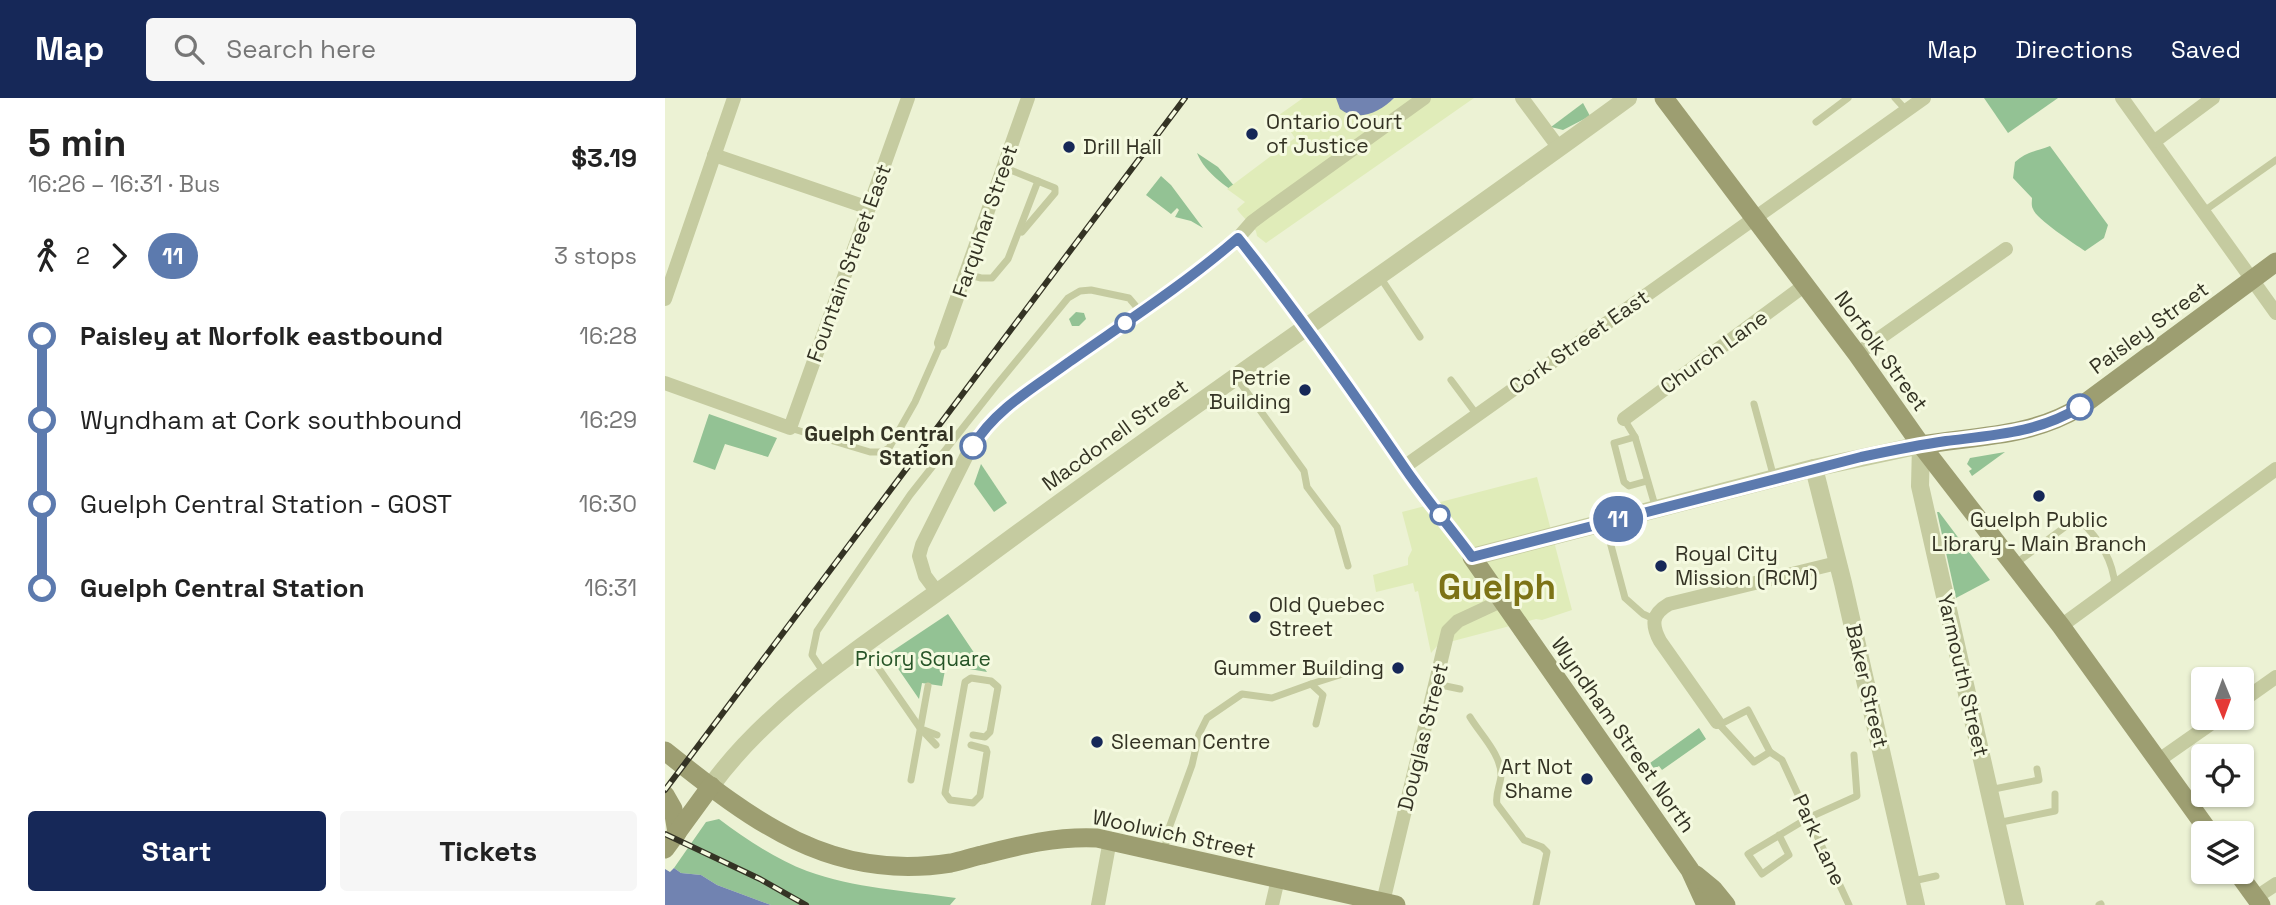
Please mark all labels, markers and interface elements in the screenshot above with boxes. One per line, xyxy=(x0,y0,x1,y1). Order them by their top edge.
search box xyxy=(146,18,636,81)
text: Map xyxy=(35,28,104,70)
icon: search xyxy=(170,30,208,68)
text: Search here xyxy=(226,32,376,66)
text: Map xyxy=(1927,34,1977,65)
text: Directions xyxy=(2015,34,2133,65)
text: Saved xyxy=(2171,34,2241,65)
place label: Ontario Court of Justice xyxy=(1266,108,1403,159)
text: 5 min xyxy=(28,119,126,167)
marker: Ontario Court of Justice xyxy=(1244,126,1260,142)
place label: Drill Hall xyxy=(1083,133,1162,160)
marker: Drill Hall xyxy=(1061,139,1077,155)
text: $3.19 xyxy=(571,141,637,175)
street label: Farquhar Street xyxy=(946,141,1023,301)
street label: Fountain Street East xyxy=(800,160,897,365)
text: 16:26 – 16:31 · Bus xyxy=(28,169,220,199)
icon: walk xyxy=(28,237,66,275)
icon: forward xyxy=(100,237,138,275)
text: 11 xyxy=(162,240,184,271)
text: 2 xyxy=(76,241,90,271)
text: 3 stops xyxy=(554,241,637,271)
street label: Paisley Street xyxy=(2084,275,2214,380)
street label: Cork Street East xyxy=(1503,283,1654,400)
street label: Norfolk Street xyxy=(1829,285,1934,416)
street label: Church Lane xyxy=(1655,304,1773,400)
unlabelled marker xyxy=(1115,313,1135,333)
text: Paisley at Norfolk eastbound xyxy=(80,319,443,353)
text: 16:28 xyxy=(579,321,637,351)
place label: Petrie Building xyxy=(1209,364,1291,415)
street label: Macdonell Street xyxy=(1036,372,1193,497)
marker: Petrie Building xyxy=(1297,382,1313,398)
unlabelled marker xyxy=(2067,394,2093,420)
text: Wyndham at Cork southbound xyxy=(80,403,462,437)
text: 16:29 xyxy=(580,405,637,435)
place label: Guelph Central Station xyxy=(804,420,954,471)
marker: Guelph Central Station xyxy=(960,433,986,459)
text: Guelph Central Station - GOST xyxy=(80,487,452,521)
marker: Guelph Public Library - Main Branch xyxy=(2031,488,2047,504)
text: 16:30 xyxy=(579,489,637,519)
line badge: 11 xyxy=(1587,496,1649,542)
text: 11 xyxy=(1607,503,1629,534)
unlabelled marker xyxy=(1430,505,1450,525)
place label: Guelph Public Library - Main Branch xyxy=(1931,506,2147,557)
place label: Royal City Mission (RCM) xyxy=(1675,540,1818,591)
marker: Royal City Mission (RCM) xyxy=(1653,558,1669,574)
district label: Guelph xyxy=(1438,565,1556,609)
text: Guelph Central Station xyxy=(80,571,365,605)
text: 16:31 xyxy=(584,573,637,603)
street label: Yarmouth Street xyxy=(1932,590,1995,759)
place label: Old Quebec Street xyxy=(1269,591,1385,642)
marker: Old Quebec Street xyxy=(1247,609,1263,625)
street label: Baker Street xyxy=(1840,621,1895,751)
street label: Wyndham Street North xyxy=(1546,632,1701,838)
park label: Priory Square xyxy=(855,645,991,672)
place label: Gummer Building xyxy=(1213,654,1384,681)
marker: Gummer Building xyxy=(1390,660,1406,676)
street label: Douglas Street xyxy=(1391,660,1454,813)
north arrow xyxy=(2191,667,2254,730)
map controls xyxy=(2191,667,2254,884)
place label: Sleeman Centre xyxy=(1111,728,1270,755)
marker: Sleeman Centre xyxy=(1089,734,1105,750)
button: locate xyxy=(2191,744,2254,807)
place label: Art Not Shame xyxy=(1501,753,1573,804)
marker: Art Not Shame xyxy=(1579,771,1595,787)
street label: Park Lane xyxy=(1787,790,1852,890)
street label: Woolwich Street xyxy=(1090,803,1258,864)
button: Start xyxy=(28,811,326,891)
button: Tickets xyxy=(340,811,637,891)
button: layers xyxy=(2191,821,2254,884)

